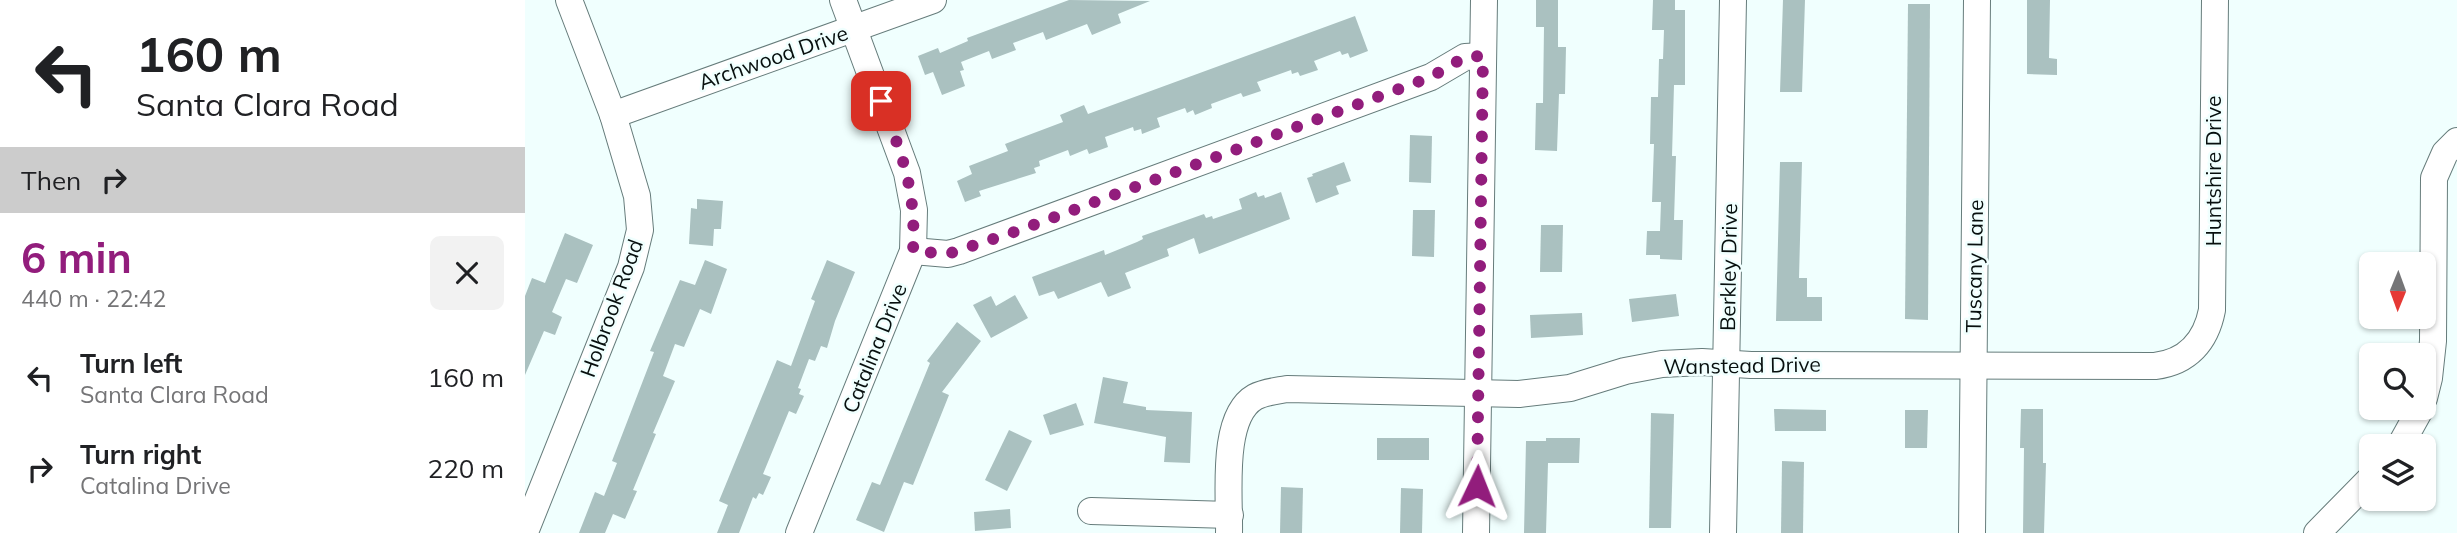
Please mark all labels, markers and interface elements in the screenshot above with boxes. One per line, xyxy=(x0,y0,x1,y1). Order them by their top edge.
street label: Archwood Drive xyxy=(695,19,851,95)
text: 160 m xyxy=(136,23,282,84)
icon: left xyxy=(21,28,112,119)
pin xyxy=(851,71,911,131)
icon: arrive xyxy=(862,82,900,120)
text: Santa Clara Road xyxy=(136,84,399,124)
street label: Huntshire Drive xyxy=(2200,96,2226,246)
icon: right xyxy=(95,161,133,199)
text: Then xyxy=(21,164,81,197)
street label: Tuscany Lane xyxy=(1960,199,1988,333)
street label: Berkley Drive xyxy=(1714,203,1742,331)
text: 6 min xyxy=(21,231,132,284)
street label: Holbrook Road xyxy=(574,235,648,381)
button: close xyxy=(430,236,504,310)
north arrow xyxy=(2359,252,2436,329)
map controls xyxy=(2359,252,2436,511)
street label: Catalina Drive xyxy=(836,279,912,417)
text: 440 m · 22:42 xyxy=(21,284,166,313)
button: search xyxy=(2359,343,2436,420)
text: Turn left xyxy=(80,347,182,380)
street label: Wanstead Drive xyxy=(1663,351,1821,379)
icon: left xyxy=(21,359,59,397)
text: 160 m xyxy=(428,361,504,394)
text: Santa Clara Road xyxy=(80,380,269,409)
button: layers xyxy=(2359,434,2436,511)
text: Turn right xyxy=(80,438,201,471)
position arrow xyxy=(1440,449,1514,523)
icon: right xyxy=(21,450,59,488)
text: 220 m xyxy=(428,452,504,485)
text: Catalina Drive xyxy=(80,471,231,500)

